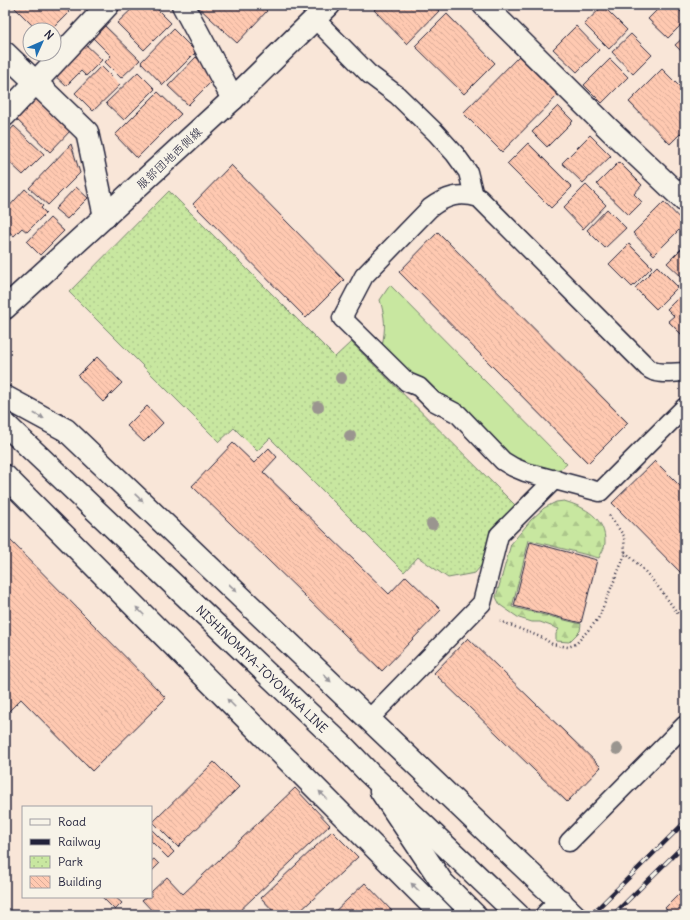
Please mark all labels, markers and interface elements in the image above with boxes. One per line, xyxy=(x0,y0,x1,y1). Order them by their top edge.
north arrow xyxy=(22,22,62,62)
text: N xyxy=(41,27,57,43)
street label: 服部団地西側線 xyxy=(133,124,205,192)
one-way arrow xyxy=(34,412,45,419)
one-way arrow xyxy=(133,494,144,503)
one-way arrow xyxy=(228,583,238,593)
street label: NISHINOMIYA-TOYONAKA LINE xyxy=(193,602,331,736)
one-way arrow xyxy=(135,606,145,616)
one-way arrow xyxy=(322,673,332,682)
one-way arrow xyxy=(227,698,236,708)
one-way arrow xyxy=(318,790,328,800)
legend xyxy=(22,806,152,898)
text: Road xyxy=(58,814,86,829)
text: Railway xyxy=(58,834,101,849)
text: Park xyxy=(58,854,83,869)
text: Building xyxy=(58,874,102,889)
one-way arrow xyxy=(410,882,420,892)

